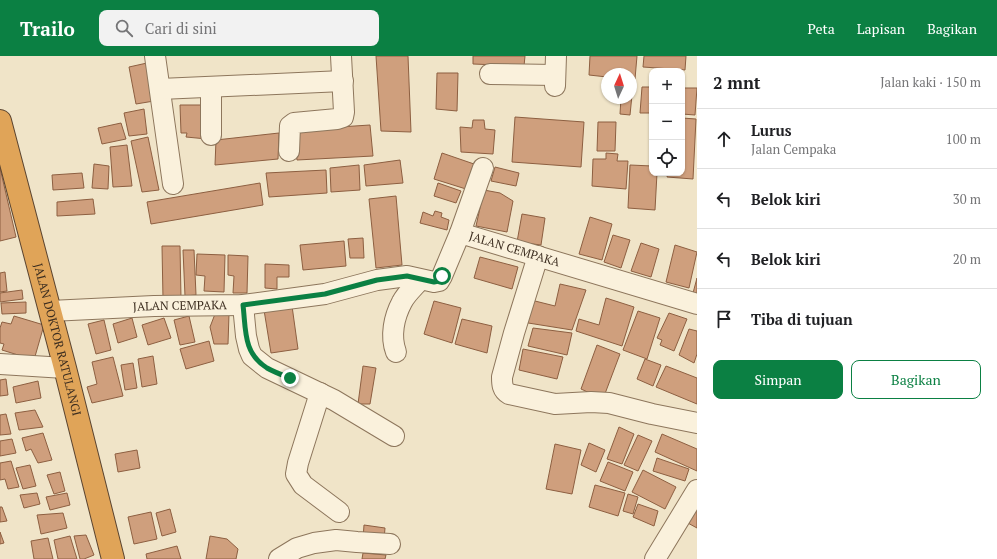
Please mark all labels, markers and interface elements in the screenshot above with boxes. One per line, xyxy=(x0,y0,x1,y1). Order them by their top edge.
search box xyxy=(99,10,379,46)
text: Trailo xyxy=(20,16,75,41)
icon: search xyxy=(113,17,135,39)
text: Cari di sini xyxy=(145,18,217,38)
text: Peta xyxy=(808,19,835,38)
text: Lapisan xyxy=(857,19,905,38)
text: Bagikan xyxy=(927,19,977,38)
north arrow xyxy=(601,68,637,104)
map controls xyxy=(649,68,685,176)
button: + xyxy=(649,68,685,104)
text: 2 mnt xyxy=(713,71,761,94)
text: Jalan kaki · 150 m xyxy=(880,73,981,91)
button: − xyxy=(649,104,685,140)
text: Lurus xyxy=(751,120,792,140)
icon: ahead xyxy=(713,128,735,150)
text: 100 m xyxy=(946,130,981,148)
button: locate xyxy=(649,140,685,176)
text: Jalan Cempaka xyxy=(751,140,836,158)
icon: left xyxy=(713,188,735,210)
text: Belok kiri xyxy=(751,189,821,209)
text: 30 m xyxy=(953,190,981,208)
street label: JALAN CEMPAKA xyxy=(467,228,563,270)
icon: left xyxy=(713,248,735,270)
text: Belok kiri xyxy=(751,249,821,269)
text: 20 m xyxy=(953,250,981,268)
street label: JALAN DOKTOR RATULANGI xyxy=(31,262,85,417)
route start xyxy=(433,267,451,285)
street label: JALAN CEMPAKA xyxy=(132,297,228,314)
icon: arrive xyxy=(713,308,735,330)
text: Tiba di tujuan xyxy=(751,309,853,329)
button: Simpan xyxy=(713,360,843,399)
button: Bagikan xyxy=(851,360,981,399)
route end xyxy=(281,369,299,387)

